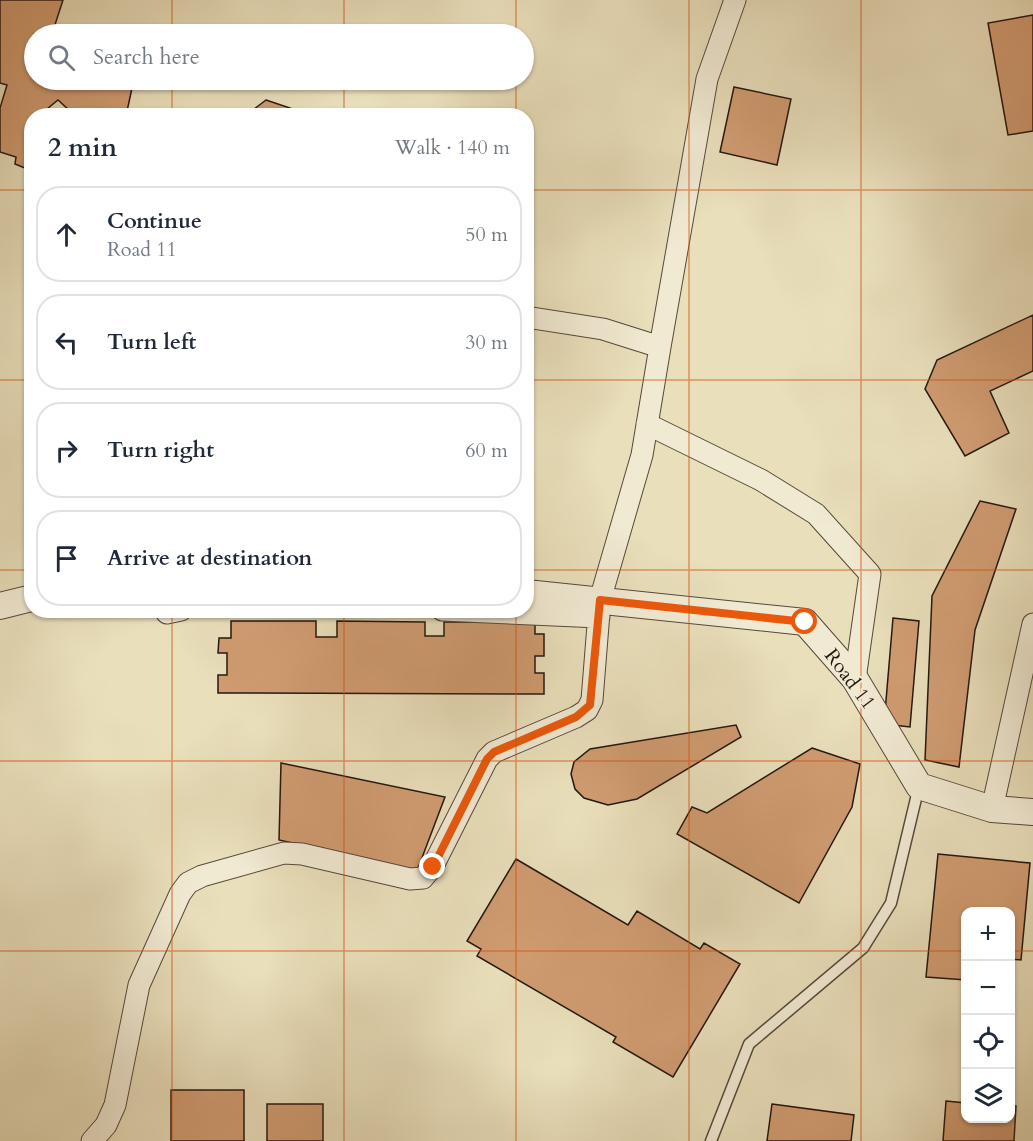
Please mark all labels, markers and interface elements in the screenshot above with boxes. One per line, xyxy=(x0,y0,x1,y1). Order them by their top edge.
search box xyxy=(24,24,534,90)
icon: search xyxy=(45,41,78,74)
text: Search here xyxy=(93,42,200,72)
text: 2 min xyxy=(48,130,117,165)
text: Walk · 140 m xyxy=(395,134,510,161)
text: Continue xyxy=(107,206,202,236)
icon: ahead xyxy=(50,218,83,251)
text: 50 m xyxy=(465,221,508,248)
text: Road 11 xyxy=(107,236,177,263)
icon: left xyxy=(50,326,83,359)
text: Turn left xyxy=(107,327,196,357)
text: 30 m xyxy=(465,329,508,356)
icon: right xyxy=(50,434,83,467)
text: Turn right xyxy=(107,435,214,465)
text: 60 m xyxy=(465,437,508,464)
icon: arrive xyxy=(50,542,83,575)
text: Arrive at destination xyxy=(107,543,312,573)
route start xyxy=(791,608,817,634)
street label: Road 11 xyxy=(818,643,882,715)
route end xyxy=(419,853,445,879)
map controls xyxy=(961,907,1015,1123)
button: + xyxy=(961,907,1015,961)
button: − xyxy=(961,961,1015,1015)
button: locate xyxy=(961,1015,1015,1069)
button: layers xyxy=(961,1069,1015,1123)

